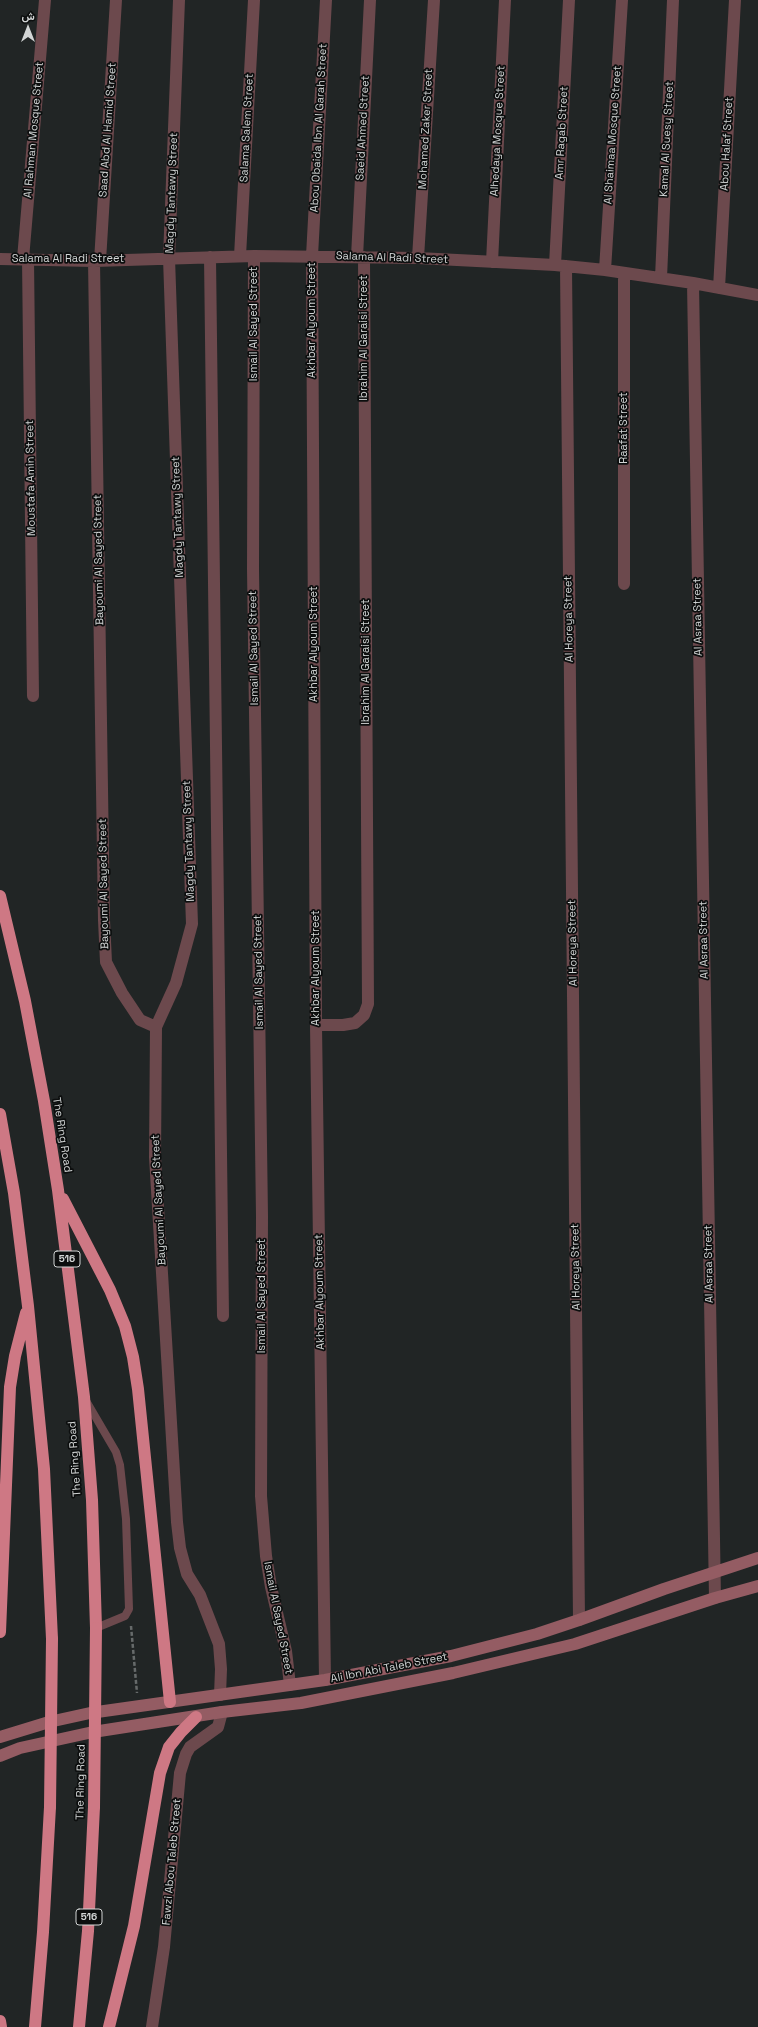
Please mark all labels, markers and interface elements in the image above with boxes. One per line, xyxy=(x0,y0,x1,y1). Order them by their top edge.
north arrow xyxy=(8,8,48,48)
text: ش xyxy=(21,9,35,23)
street label: Abou Obaida Ibn Al Garah Street xyxy=(308,43,330,213)
street label: Al Rahman Mosque Street xyxy=(21,61,47,199)
street label: Saad Abd Al Hamid Street xyxy=(97,62,119,198)
street label: Alhedaya Mosque Street xyxy=(488,65,508,197)
street label: Al Shaimaa Mosque Street xyxy=(602,65,624,205)
street label: Mohamed Zaker Street xyxy=(416,68,436,190)
street label: Salama Salem Street xyxy=(238,73,256,183)
street label: Saeid Ahmed Street xyxy=(354,75,372,181)
street label: Kamal Al Suesy Street xyxy=(657,81,677,197)
street label: Amr Ragab Street xyxy=(553,86,571,180)
street label: Abou Halaf Street xyxy=(718,97,736,191)
street label: Magdy Tantawy Street xyxy=(163,132,181,254)
street label: Salama Al Radi Street xyxy=(336,249,448,267)
street label: Salama Al Radi Street xyxy=(12,252,124,266)
street label: Akhbar Alyoum Street xyxy=(305,262,319,378)
street label: Ismail Al Sayed Street xyxy=(247,267,261,381)
street label: Ibrahim Al Garaisi Street xyxy=(357,275,371,401)
street label: Raafat Street xyxy=(617,392,631,464)
street label: Moustafa Amin Street xyxy=(23,420,39,536)
street label: Magdy Tantawy Street xyxy=(169,456,187,578)
street label: Bayoumi Al Sayed Street xyxy=(91,494,107,626)
street label: Al Horeya Street xyxy=(562,576,576,662)
street label: Al Asraa Street xyxy=(691,578,705,656)
street label: Akhbar Alyoum Street xyxy=(307,586,321,702)
street label: Ismail Al Sayed Street xyxy=(246,591,262,705)
street label: Ibrahim Al Garaisi Street xyxy=(359,599,373,725)
street label: Magdy Tantawy Street xyxy=(180,780,198,902)
street label: Bayoumi Al Sayed Street xyxy=(96,818,112,950)
street label: Al Horeya Street xyxy=(566,900,580,986)
street label: Al Asraa Street xyxy=(697,901,711,979)
street label: Akhbar Alyoum Street xyxy=(309,910,323,1026)
street label: Ismail Al Sayed Street xyxy=(251,915,267,1029)
street label: The Ring Road xyxy=(50,1097,74,1173)
street label: Bayoumi Al Sayed Street xyxy=(149,1134,169,1266)
street label: Al Horeya Street xyxy=(569,1224,583,1310)
street label: Al Asraa Street xyxy=(702,1225,716,1303)
street label: Akhbar Alyoum Street xyxy=(312,1234,328,1350)
street label: Ismail Al Sayed Street xyxy=(255,1239,269,1353)
road number: 516 xyxy=(54,1251,80,1267)
street label: The Ring Road xyxy=(66,1421,84,1497)
street label: Ismail Al Sayed Street xyxy=(261,1560,295,1676)
street label: Ali Ibn Abi Taleb Street xyxy=(330,1650,448,1686)
street label: The Ring Road xyxy=(74,1744,88,1820)
street label: Fawzi Abou Taleb Street xyxy=(160,1798,184,1926)
road number: 516 xyxy=(76,1909,102,1925)

